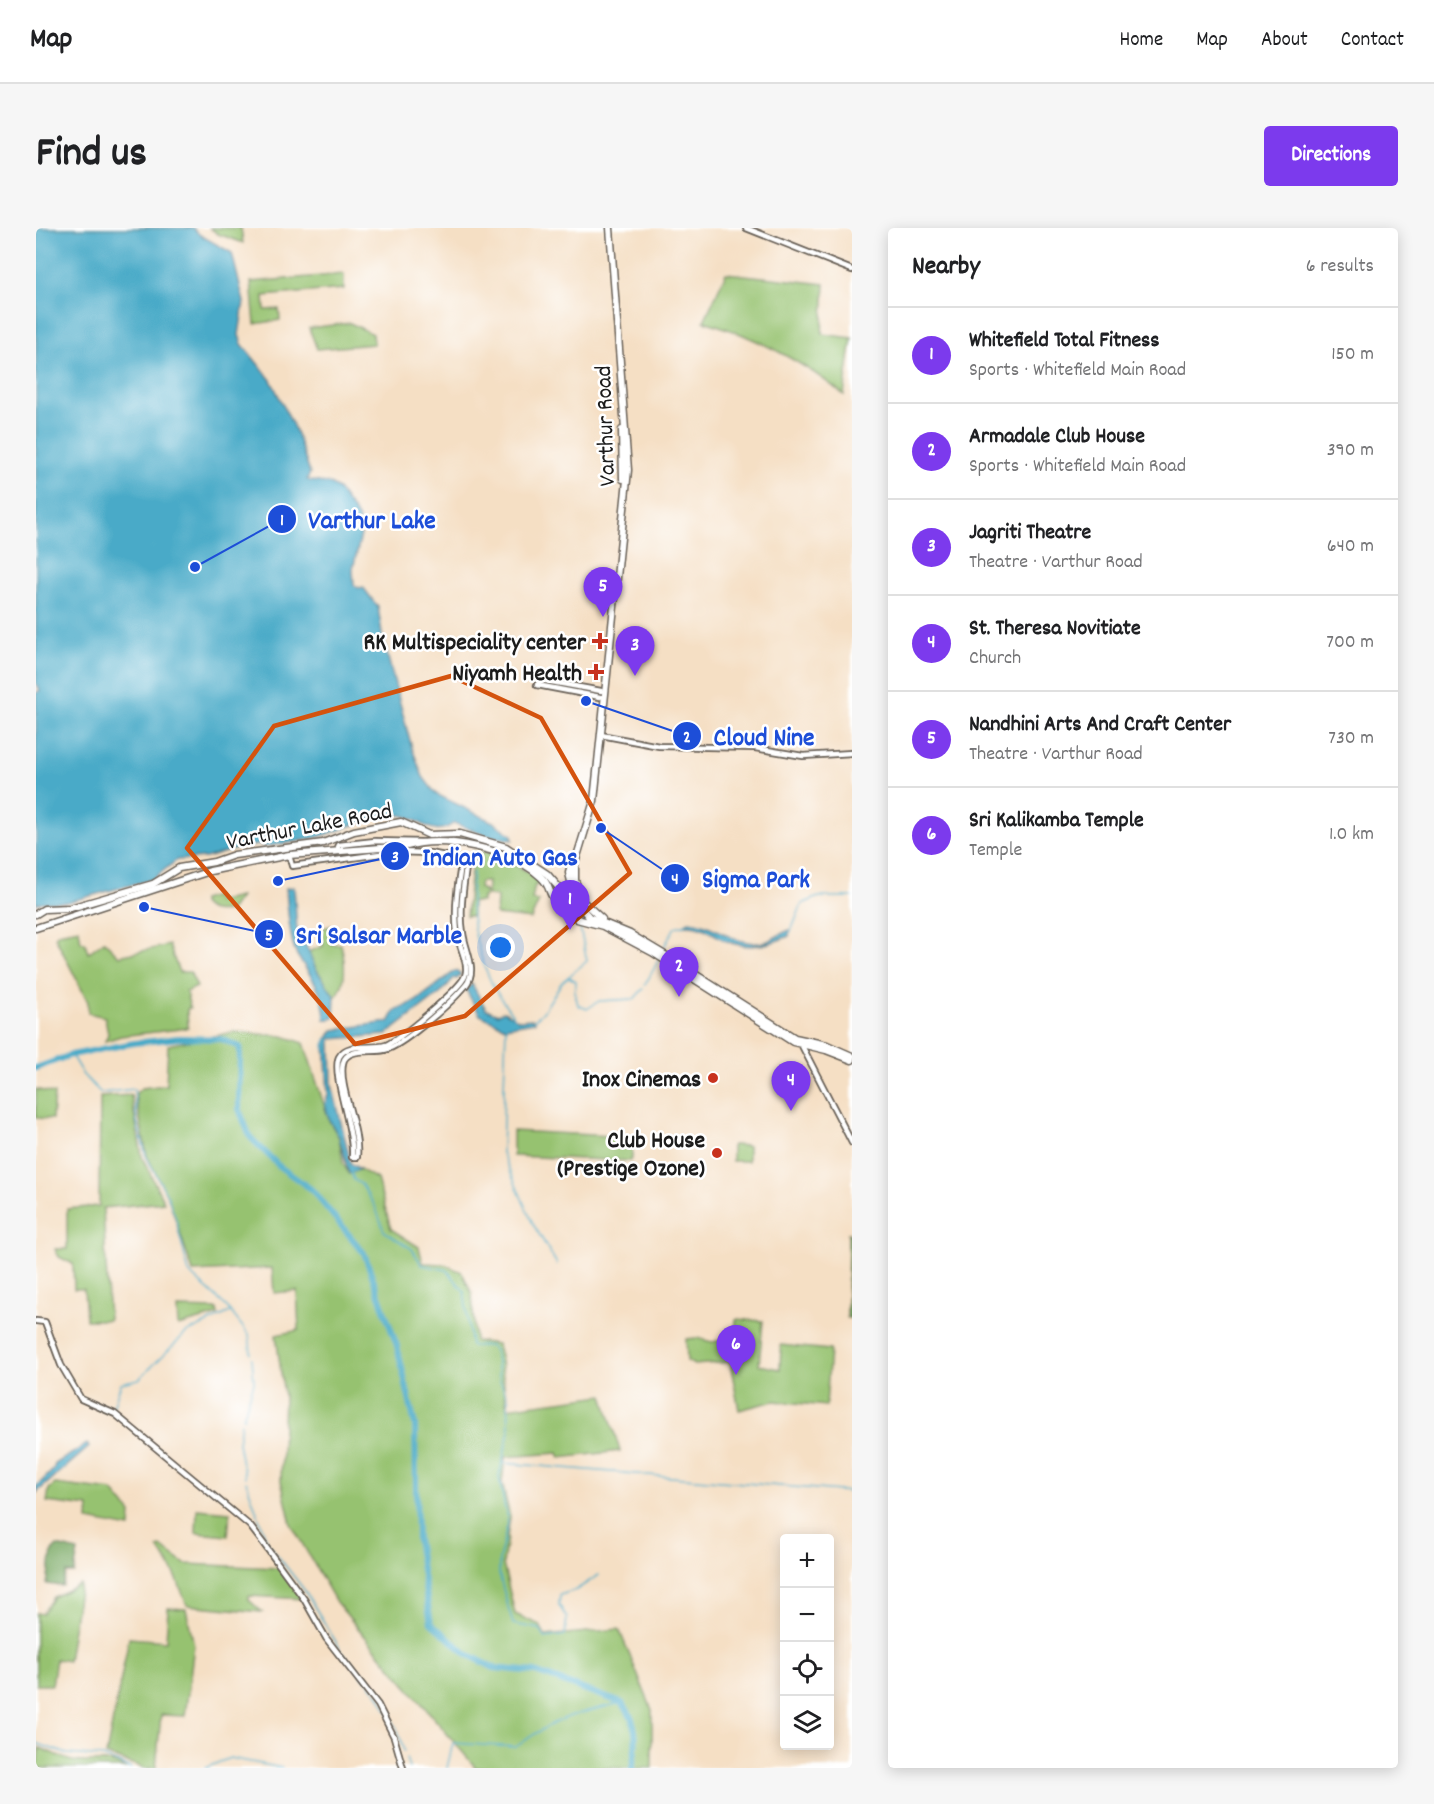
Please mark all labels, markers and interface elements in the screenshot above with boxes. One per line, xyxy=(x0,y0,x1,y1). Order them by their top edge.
text: Map xyxy=(30,21,72,61)
text: Home xyxy=(1119,26,1163,56)
text: Map xyxy=(1196,26,1228,56)
text: About xyxy=(1261,26,1308,56)
text: Contact xyxy=(1341,26,1404,56)
text: Find us xyxy=(36,126,147,186)
button: Directions xyxy=(1264,126,1398,186)
text: Nearby xyxy=(912,249,980,286)
text: 6 results xyxy=(1306,253,1374,281)
text: Whitefield Total Fitness xyxy=(969,326,1160,357)
text: 1 xyxy=(929,341,934,369)
text: 150 m xyxy=(1331,341,1374,369)
text: Sports · Whitefield Main Road xyxy=(969,357,1186,385)
street label: Varthur Road xyxy=(588,365,626,487)
text: Armadale Club House xyxy=(969,422,1145,453)
text: 2 xyxy=(927,437,936,465)
text: 390 m xyxy=(1327,437,1374,465)
text: Sports · Whitefield Main Road xyxy=(969,453,1186,481)
callout: Varthur Lake xyxy=(267,497,448,541)
text: Varthur Lake xyxy=(308,504,436,541)
text: 1 xyxy=(280,509,284,534)
text: Jagriti Theatre xyxy=(969,518,1091,549)
text: 3 xyxy=(927,533,936,561)
text: 640 m xyxy=(1327,533,1374,561)
text: Theatre · Varthur Road xyxy=(969,549,1143,577)
pin: 5 xyxy=(584,568,622,617)
text: St. Theresa Novitiate xyxy=(969,614,1141,645)
pin: 3 xyxy=(616,626,654,676)
place label: RK Multispeciality center xyxy=(364,627,587,661)
text: 4 xyxy=(927,629,936,657)
text: 700 m xyxy=(1326,629,1374,657)
marker: RK Multispeciality center xyxy=(591,632,609,650)
text: Church xyxy=(969,645,1021,673)
place label: Niyamh Health xyxy=(452,658,582,692)
marker: Niyamh Health xyxy=(587,663,605,681)
text: Nandhini Arts And Craft Center xyxy=(969,710,1231,741)
callout: Cloud Nine xyxy=(672,714,827,758)
text: Cloud Nine xyxy=(713,721,815,758)
text: 5 xyxy=(927,725,936,753)
text: 730 m xyxy=(1328,725,1374,753)
text: 2 xyxy=(683,726,691,751)
text: Theatre · Varthur Road xyxy=(969,741,1143,769)
street label: Varthur Lake Road xyxy=(224,795,395,861)
text: Sri Kalikamba Temple xyxy=(969,806,1144,837)
text: 6 xyxy=(927,821,936,849)
text: 1.0 km xyxy=(1329,821,1374,849)
callout: Indian Auto Gas xyxy=(380,834,590,878)
text: Temple xyxy=(969,837,1022,865)
text: Indian Auto Gas xyxy=(422,841,578,878)
text: 3 xyxy=(391,846,399,871)
callout: Sigma Park xyxy=(660,856,822,900)
text: Sigma Park xyxy=(702,863,810,900)
text: 4 xyxy=(671,868,679,893)
pin: 1 xyxy=(550,880,590,930)
callout: Sri Salsar Marble xyxy=(254,912,474,956)
text: Sri Salsar Marble xyxy=(296,919,462,956)
text: 5 xyxy=(265,924,273,949)
your location xyxy=(486,933,515,962)
pin: 2 xyxy=(660,948,698,997)
pin: 4 xyxy=(772,1062,810,1111)
place label: Inox Cinemas xyxy=(582,1064,701,1098)
marker: Inox Cinemas xyxy=(706,1071,720,1085)
place label: Club House (Prestige Ozone) xyxy=(557,1125,705,1187)
marker: Club House (Prestige Ozone) xyxy=(710,1146,724,1160)
pin: 6 xyxy=(716,1326,756,1375)
map controls xyxy=(780,1534,834,1750)
button: + xyxy=(780,1534,834,1588)
button: − xyxy=(780,1588,834,1642)
button: locate xyxy=(780,1642,834,1696)
button: layers xyxy=(780,1696,834,1750)

